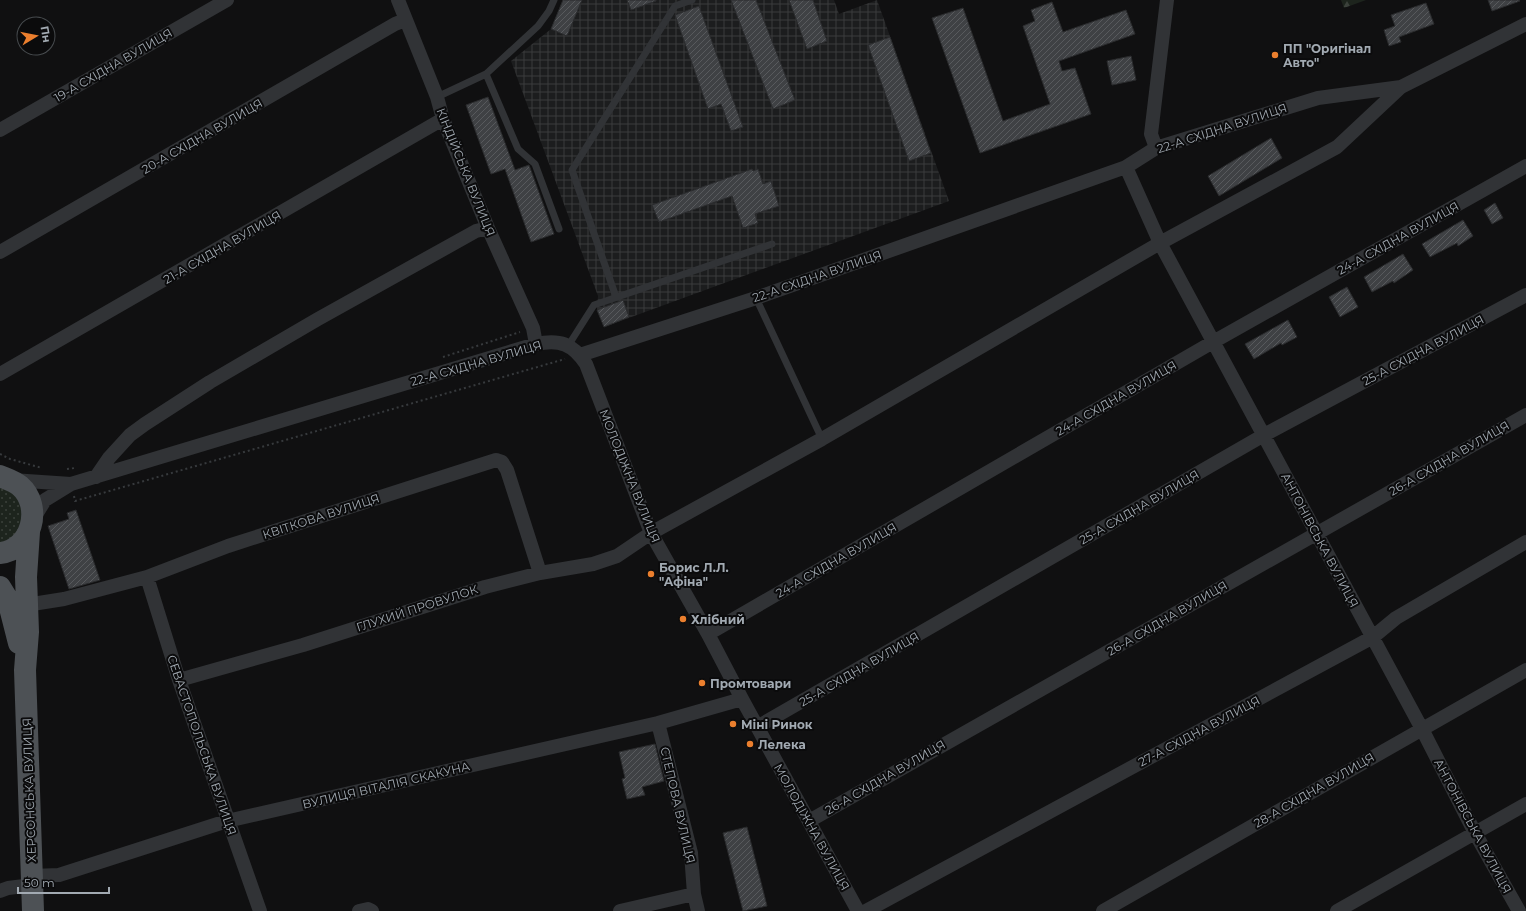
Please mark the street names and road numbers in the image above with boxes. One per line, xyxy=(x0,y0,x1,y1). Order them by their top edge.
street label: 19-А СХІДНА ВУЛИЦЯ xyxy=(51,25,175,105)
street label: 20-А СХІДНА ВУЛИЦЯ xyxy=(139,95,265,177)
street label: 22-А СХІДНА ВУЛИЦЯ xyxy=(1155,100,1289,156)
street label: КІНДІЙСЬКА ВУЛИЦЯ xyxy=(433,106,499,238)
street label: 24-А СХІДНА ВУЛИЦЯ xyxy=(1335,198,1461,278)
street label: 21-А СХІДНА ВУЛИЦЯ xyxy=(160,207,284,287)
street label: 22-А СХІДНА ВУЛИЦЯ xyxy=(750,247,884,305)
street label: 25-А СХІДНА ВУЛИЦЯ xyxy=(1360,311,1486,389)
street label: 22-А СХІДНА ВУЛИЦЯ xyxy=(409,337,543,389)
street label: 24-А СХІДНА ВУЛИЦЯ xyxy=(1053,357,1179,439)
street label: МОЛОДІЖНА ВУЛИЦЯ xyxy=(596,407,664,545)
street label: 26-А СХІДНА ВУЛИЦЯ xyxy=(1386,417,1512,499)
street label: 25-А СХІДНА ВУЛИЦЯ xyxy=(1076,467,1202,547)
street label: АНТОНІВСЬКА ВУЛИЦЯ xyxy=(1278,470,1362,610)
street label: КВІТКОВА ВУЛИЦЯ xyxy=(261,490,381,542)
street label: 24-А СХІДНА ВУЛИЦЯ xyxy=(773,519,899,601)
street label: 26-А СХІДНА ВУЛИЦЯ xyxy=(1104,577,1230,659)
street label: ГЛУХИЙ ПРОВУЛОК xyxy=(354,581,480,635)
street label: 25-А СХІДНА ВУЛИЦЯ xyxy=(796,629,922,709)
street label: СЕВАСТОПОЛЬСЬКА ВУЛИЦЯ xyxy=(164,653,240,837)
street label: 27-А СХІДНА ВУЛИЦЯ xyxy=(1136,693,1262,769)
street label: ХЕРСОНСЬКА ВУЛИЦЯ xyxy=(19,718,39,862)
street label: 26-А СХІДНА ВУЛИЦЯ xyxy=(822,736,948,818)
street label: СТЕПОВА ВУЛИЦЯ xyxy=(657,745,699,865)
street label: 28-А СХІДНА ВУЛИЦЯ xyxy=(1251,749,1377,831)
street label: АНТОНІВСЬКА ВУЛИЦЯ xyxy=(1431,756,1515,896)
street label: ВУЛИЦЯ ВІТАЛІЯ СКАКУНА xyxy=(301,758,471,812)
street label: МОЛОДІЖНА ВУЛИЦЯ xyxy=(771,761,853,893)

